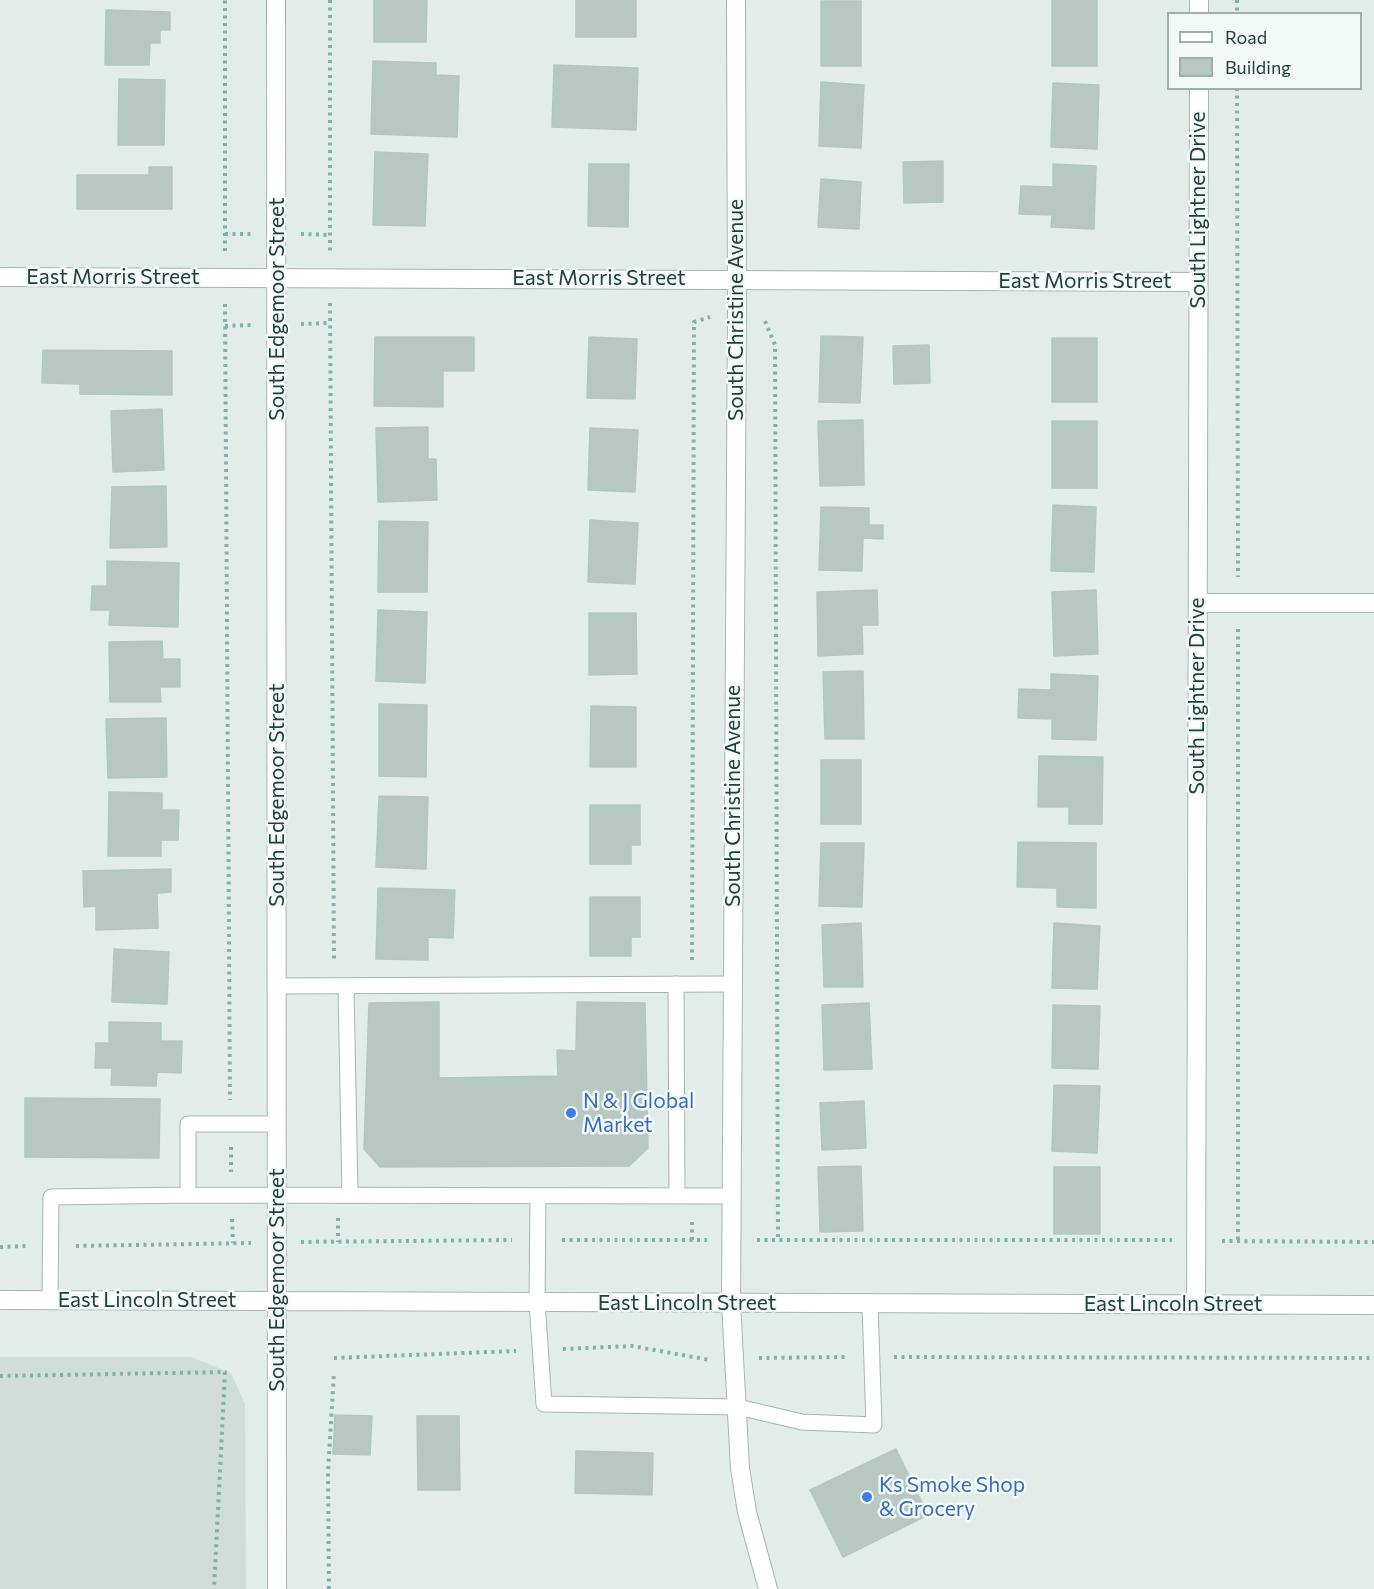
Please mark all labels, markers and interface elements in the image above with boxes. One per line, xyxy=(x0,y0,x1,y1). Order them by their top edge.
legend xyxy=(1167,12,1362,90)
text: Road xyxy=(1225,26,1267,48)
text: Building xyxy=(1225,56,1291,78)
street label: South Lightner Drive xyxy=(1185,112,1211,308)
street label: South Edgemoor Street xyxy=(264,197,290,421)
street label: South Christine Avenue xyxy=(723,199,749,421)
street label: East Morris Street xyxy=(26,264,200,290)
street label: East Morris Street xyxy=(512,265,686,291)
street label: East Morris Street xyxy=(998,268,1172,294)
street label: South Lightner Drive xyxy=(1184,598,1210,794)
street label: South Edgemoor Street xyxy=(264,683,290,907)
street label: South Christine Avenue xyxy=(720,685,746,907)
place label: N & J Global Market xyxy=(583,1088,694,1138)
marker: N & J Global Market xyxy=(564,1106,578,1120)
street label: South Edgemoor Street xyxy=(264,1168,290,1392)
street label: East Lincoln Street xyxy=(58,1287,236,1313)
street label: East Lincoln Street xyxy=(598,1290,776,1316)
street label: East Lincoln Street xyxy=(1084,1291,1262,1317)
place label: Ks Smoke Shop & Grocery xyxy=(879,1472,1025,1522)
marker: Ks Smoke Shop & Grocery xyxy=(860,1490,874,1504)

